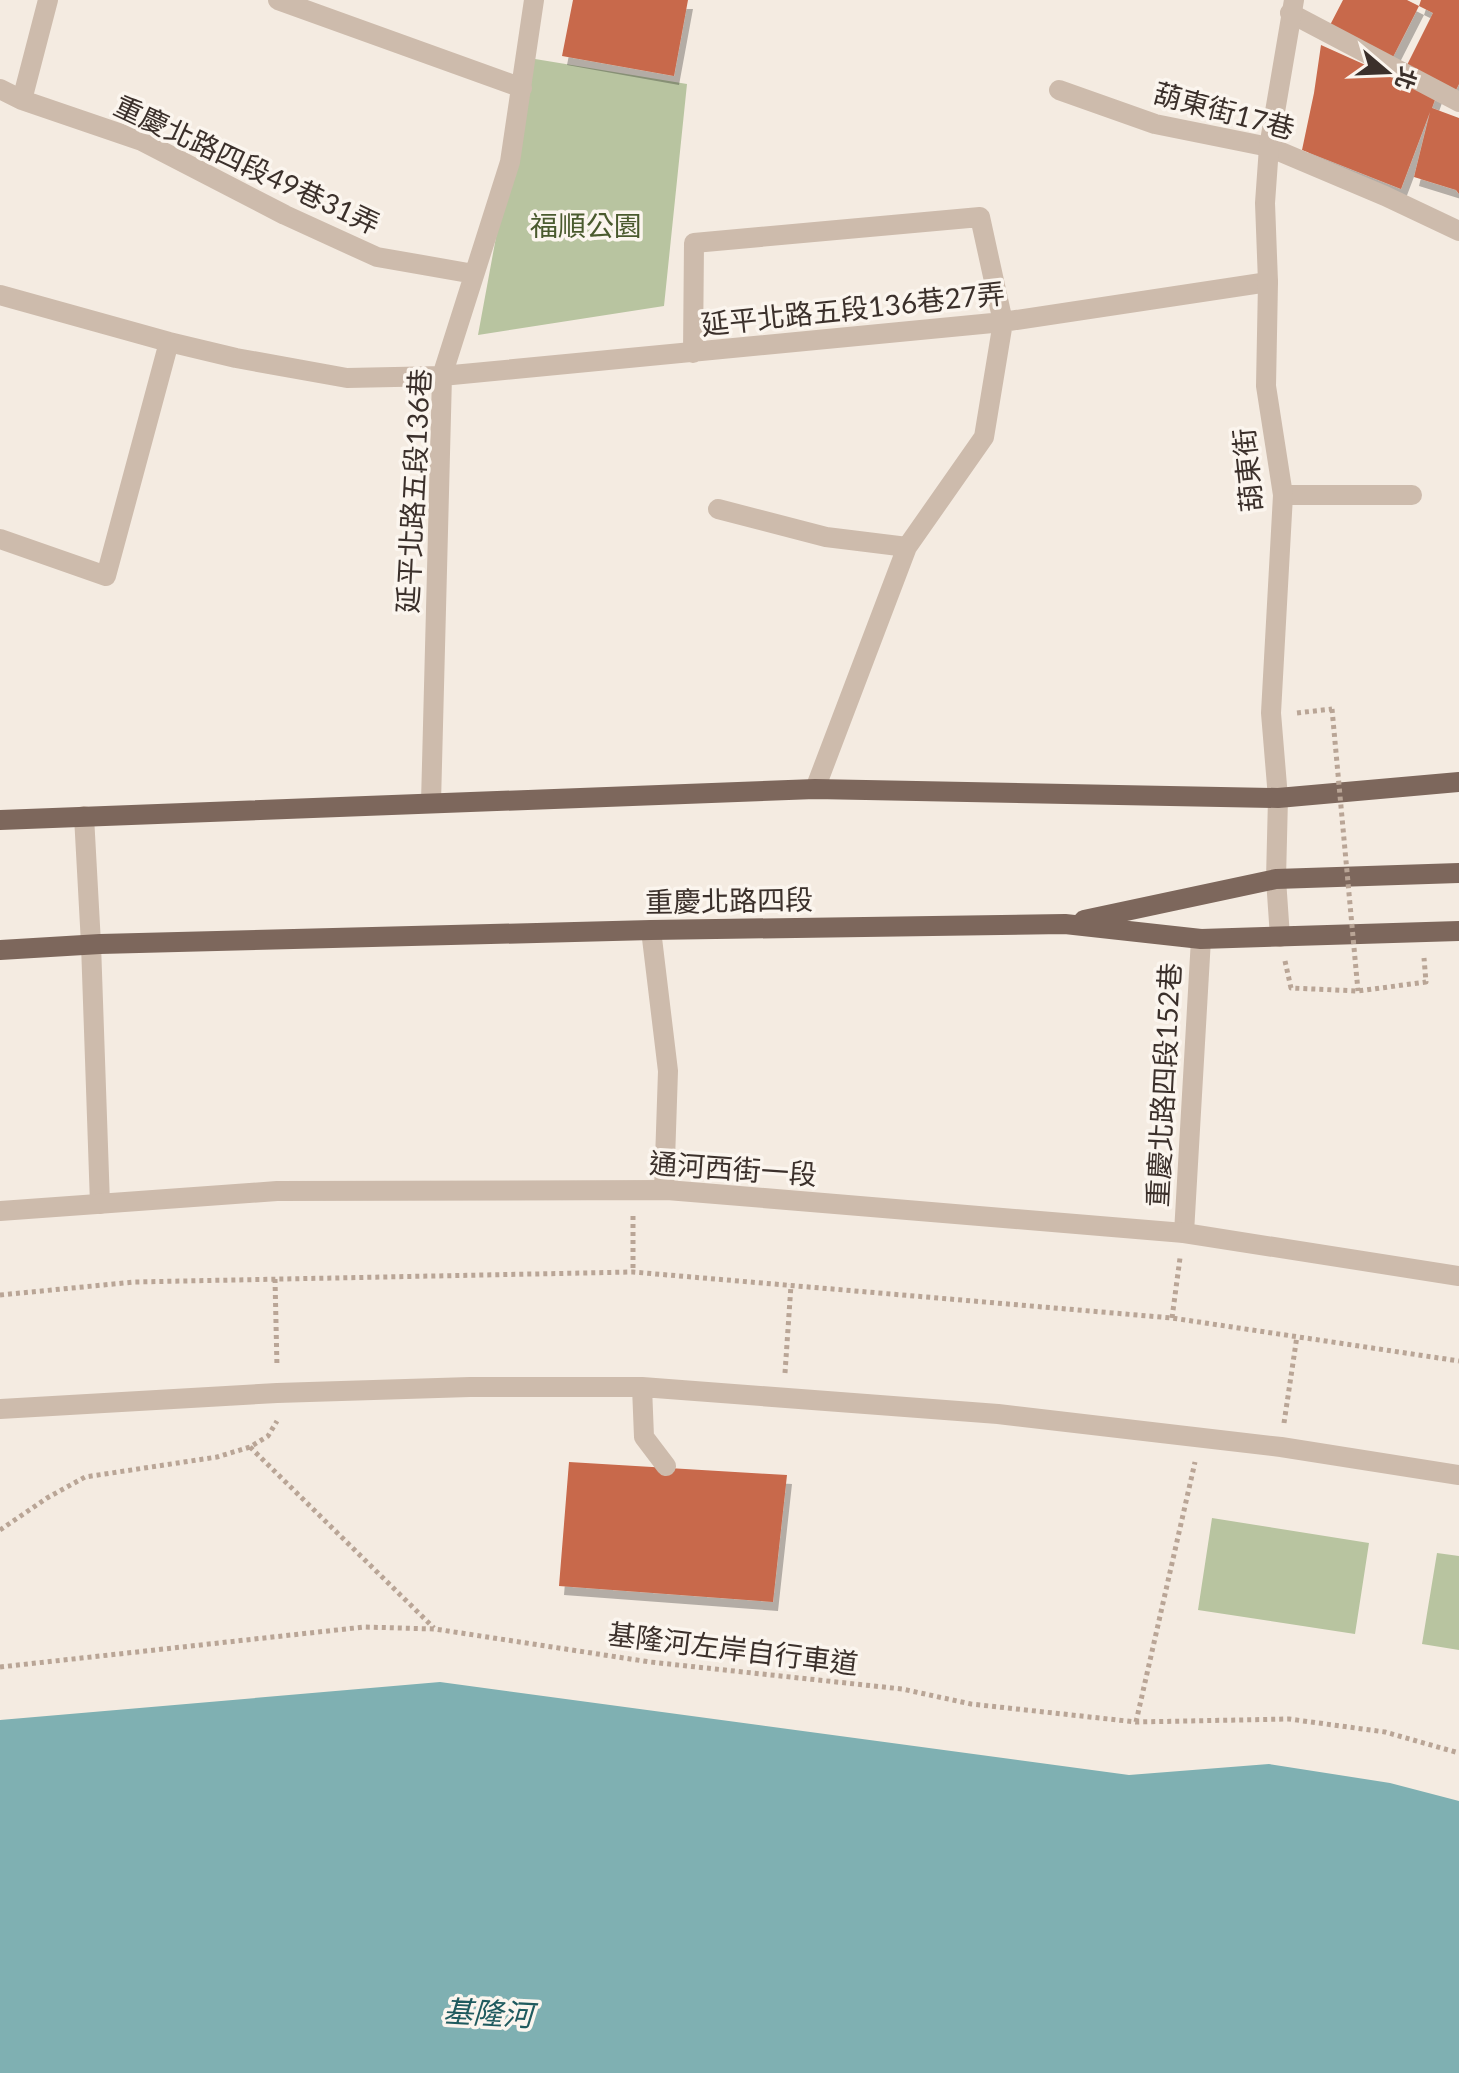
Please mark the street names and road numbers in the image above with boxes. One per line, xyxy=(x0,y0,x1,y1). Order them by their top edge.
street label: 葫東街17巷 xyxy=(1150,75,1298,145)
street label: 重慶北路四段49巷31弄 xyxy=(109,88,386,241)
street label: 延平北路五段136巷27弄 xyxy=(699,275,1006,341)
street label: 延平北路五段136巷 xyxy=(390,368,436,614)
street label: 葫東街 xyxy=(1226,427,1268,514)
street label: 重慶北路四段 xyxy=(645,882,813,918)
street label: 重慶北路四段152巷 xyxy=(1140,962,1186,1208)
street label: 通河西街一段 xyxy=(648,1145,818,1191)
street label: 基隆河左岸自行車道 xyxy=(606,1616,860,1680)

